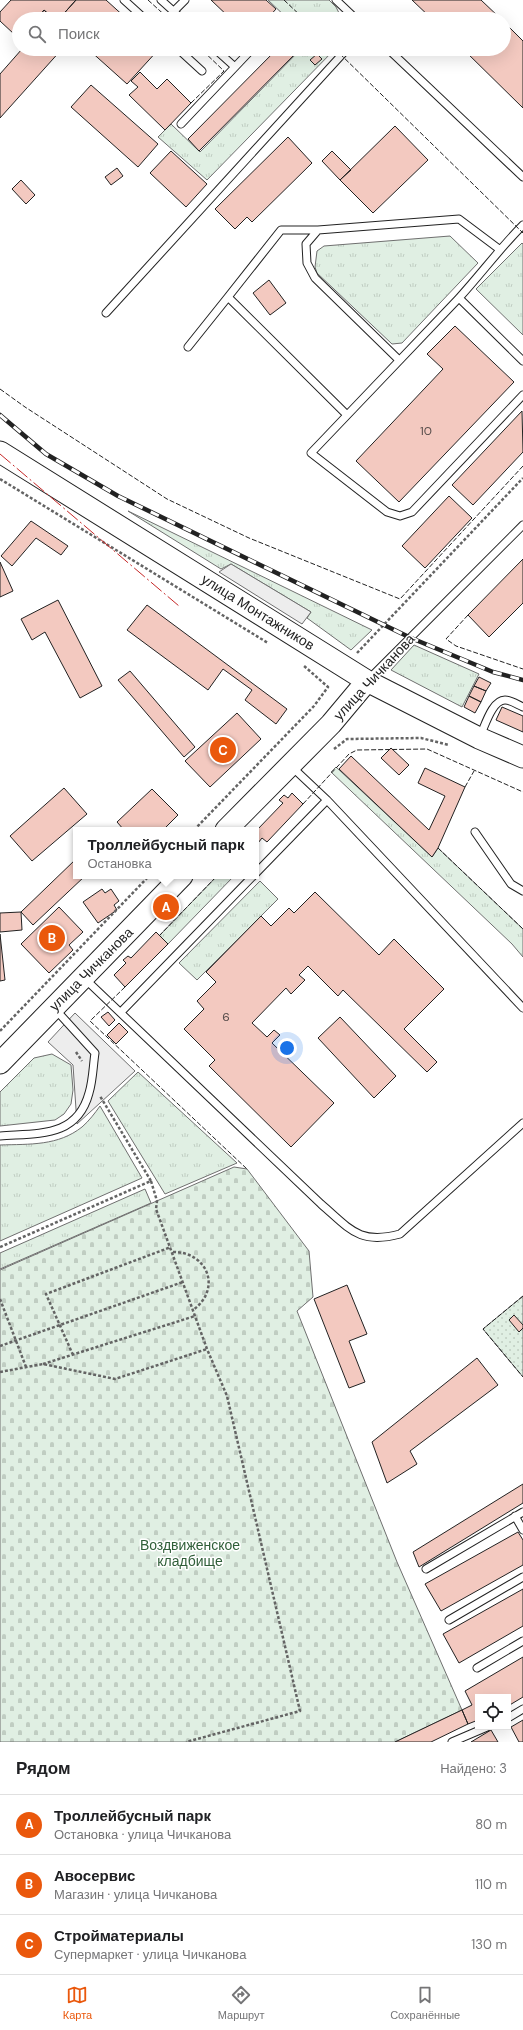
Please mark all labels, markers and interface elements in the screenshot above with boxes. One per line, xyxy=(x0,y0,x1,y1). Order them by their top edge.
search box xyxy=(12,12,511,56)
icon: search xyxy=(26,23,48,45)
text: Поиск xyxy=(58,24,100,44)
house number: 10 xyxy=(420,423,432,439)
street label: улица Монтажников xyxy=(198,570,318,654)
street label: улица Чичканова xyxy=(329,630,419,724)
pin: C xyxy=(210,735,236,765)
popup xyxy=(73,827,259,879)
text: Троллейбусный парк xyxy=(87,835,245,855)
text: Остановка xyxy=(87,855,152,872)
pin: A xyxy=(153,892,179,922)
pin: B xyxy=(39,923,65,953)
street label: улица Чичканова xyxy=(45,923,137,1015)
house number: 6 xyxy=(222,1009,230,1025)
your location xyxy=(277,1038,297,1058)
park label: Воздвиженское кладбище xyxy=(140,1536,240,1570)
map controls xyxy=(475,1694,511,1730)
button: locate xyxy=(475,1694,511,1730)
text: Рядом xyxy=(16,1757,71,1779)
text: Найдено: 3 xyxy=(440,1760,507,1777)
text: Троллейбусный парк xyxy=(54,1806,211,1826)
text: A xyxy=(24,1816,34,1833)
text: 80 m xyxy=(475,1816,507,1833)
text: Остановка · улица Чичканова xyxy=(54,1826,231,1843)
text: Авосервис xyxy=(54,1866,135,1886)
text: B xyxy=(25,1876,33,1893)
text: 110 m xyxy=(475,1876,507,1893)
text: Магазин · улица Чичканова xyxy=(54,1886,217,1903)
text: Стройматериалы xyxy=(54,1926,184,1946)
text: C xyxy=(24,1936,34,1953)
text: 130 m xyxy=(471,1936,507,1953)
text: Супермаркет · улица Чичканова xyxy=(54,1946,246,1963)
tab: Карта xyxy=(63,1984,92,2022)
tab: Маршрут xyxy=(218,1984,265,2022)
tab: Сохранённые xyxy=(390,1984,460,2022)

